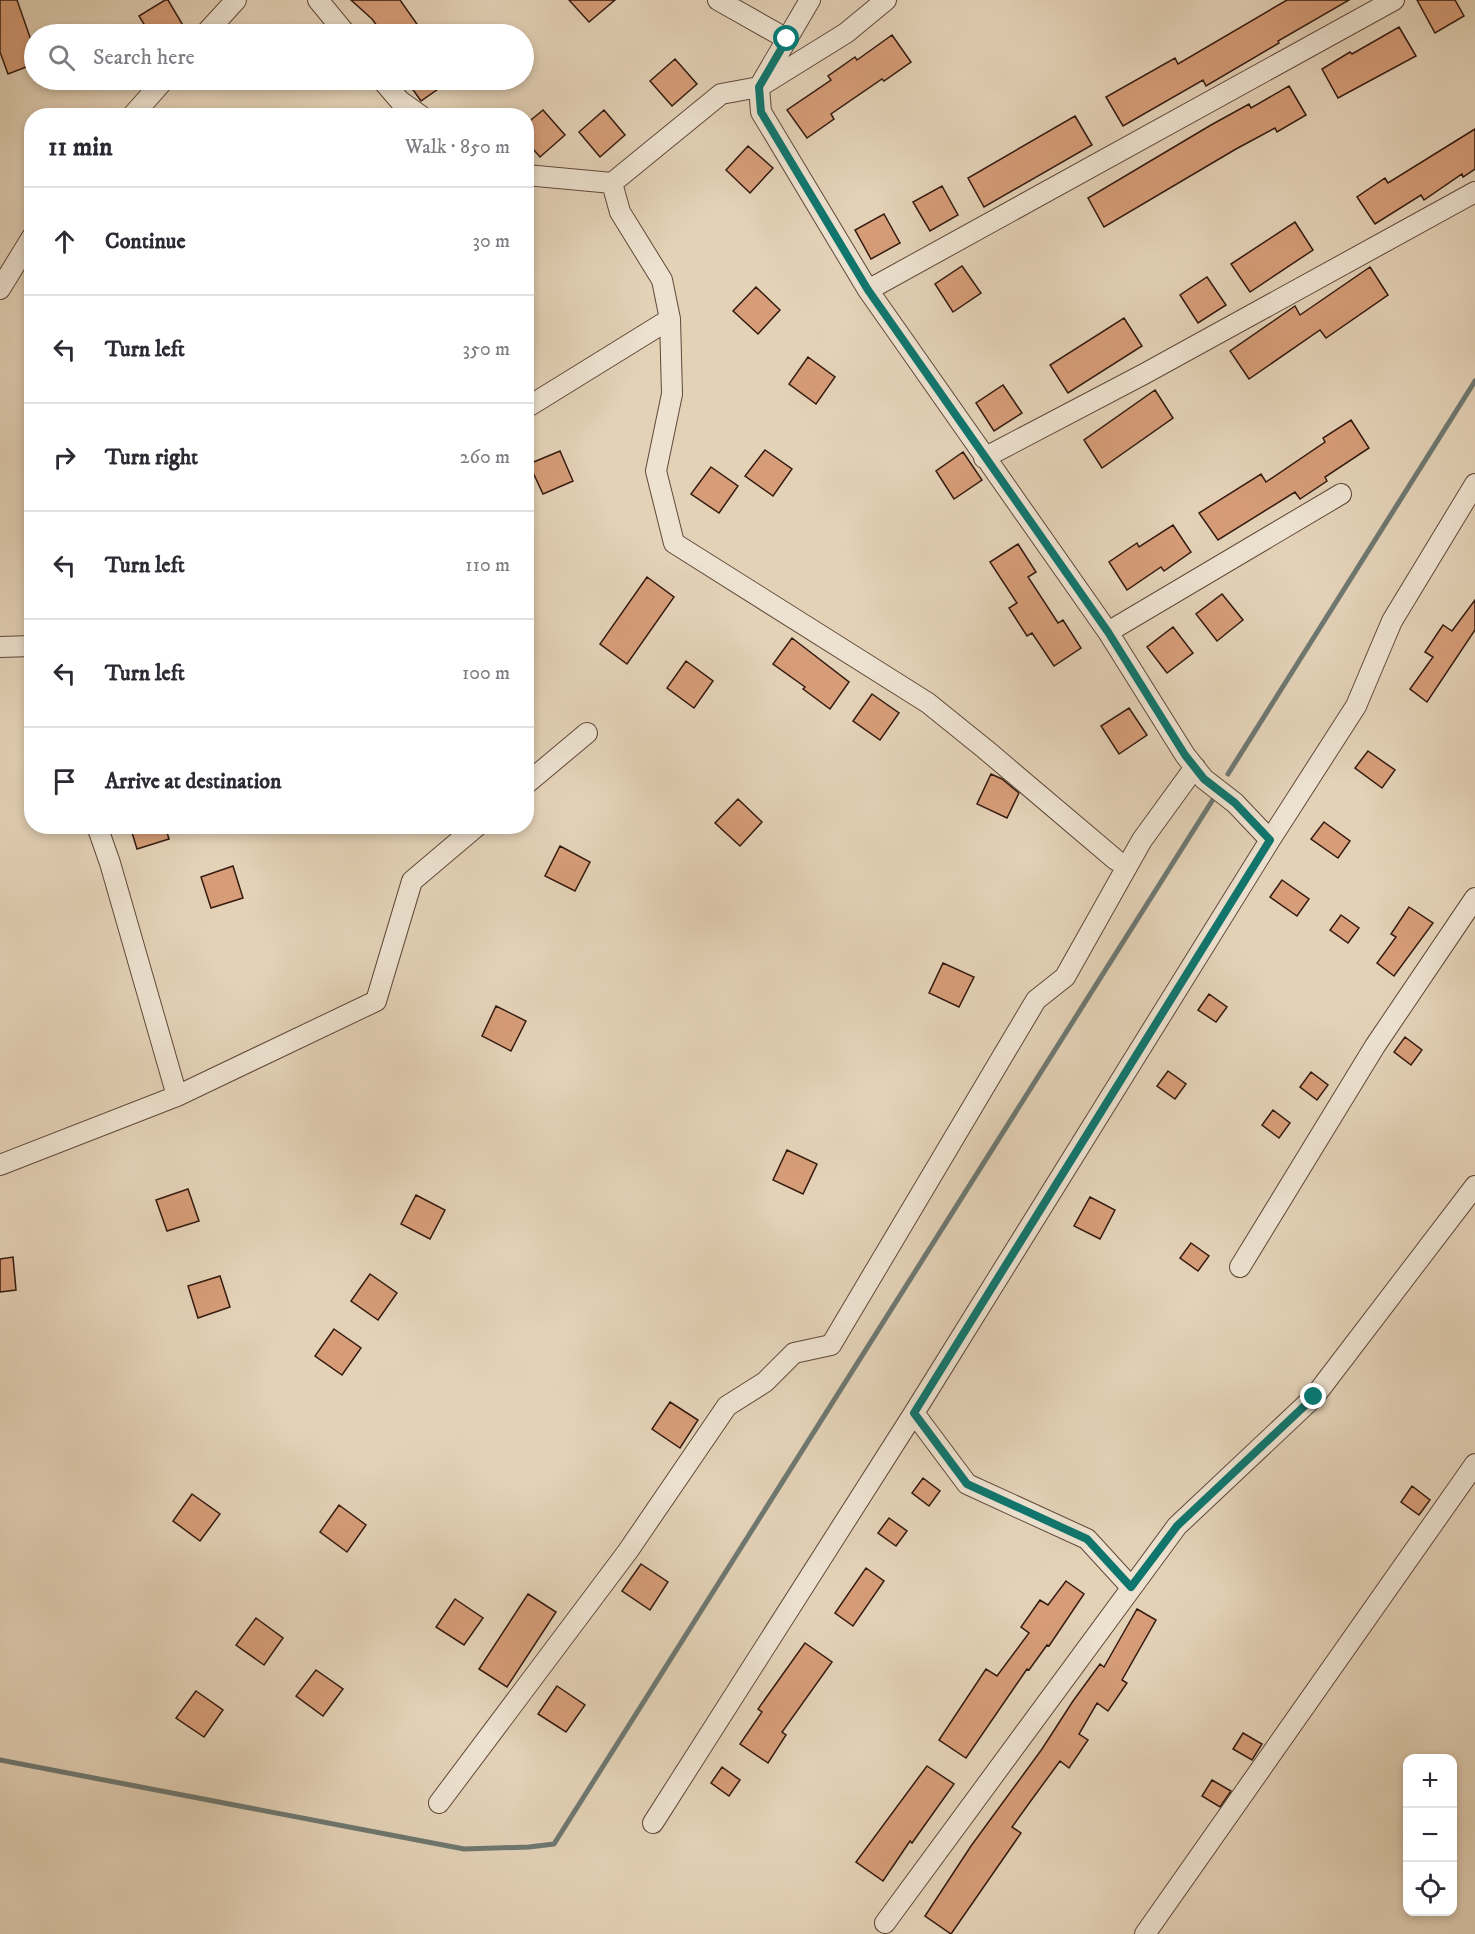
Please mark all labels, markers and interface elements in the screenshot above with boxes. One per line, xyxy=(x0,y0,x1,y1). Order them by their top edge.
search box xyxy=(24,24,534,90)
route start xyxy=(773,25,799,51)
icon: search xyxy=(45,41,78,74)
text: Search here xyxy=(93,44,195,71)
text: 11 min xyxy=(48,131,113,164)
text: Walk · 850 m xyxy=(405,135,510,160)
icon: ahead xyxy=(48,225,81,258)
text: Continue xyxy=(105,228,186,255)
text: 30 m xyxy=(472,229,510,254)
icon: left xyxy=(48,333,81,366)
text: Turn left xyxy=(105,336,185,363)
text: 350 m xyxy=(463,337,510,362)
icon: right xyxy=(48,441,81,474)
text: Turn right xyxy=(105,444,198,471)
text: 260 m xyxy=(460,445,510,470)
icon: left xyxy=(48,549,81,582)
text: Turn left xyxy=(105,552,185,579)
text: 110 m xyxy=(465,553,510,578)
icon: left xyxy=(48,657,81,690)
text: Turn left xyxy=(105,660,185,687)
text: 100 m xyxy=(462,661,510,686)
icon: arrive xyxy=(48,765,81,798)
text: Arrive at destination xyxy=(105,768,282,795)
route end xyxy=(1300,1383,1326,1409)
map controls xyxy=(1403,1754,1457,1916)
button: + xyxy=(1403,1754,1457,1808)
button: − xyxy=(1403,1808,1457,1862)
button: locate xyxy=(1403,1862,1457,1916)

